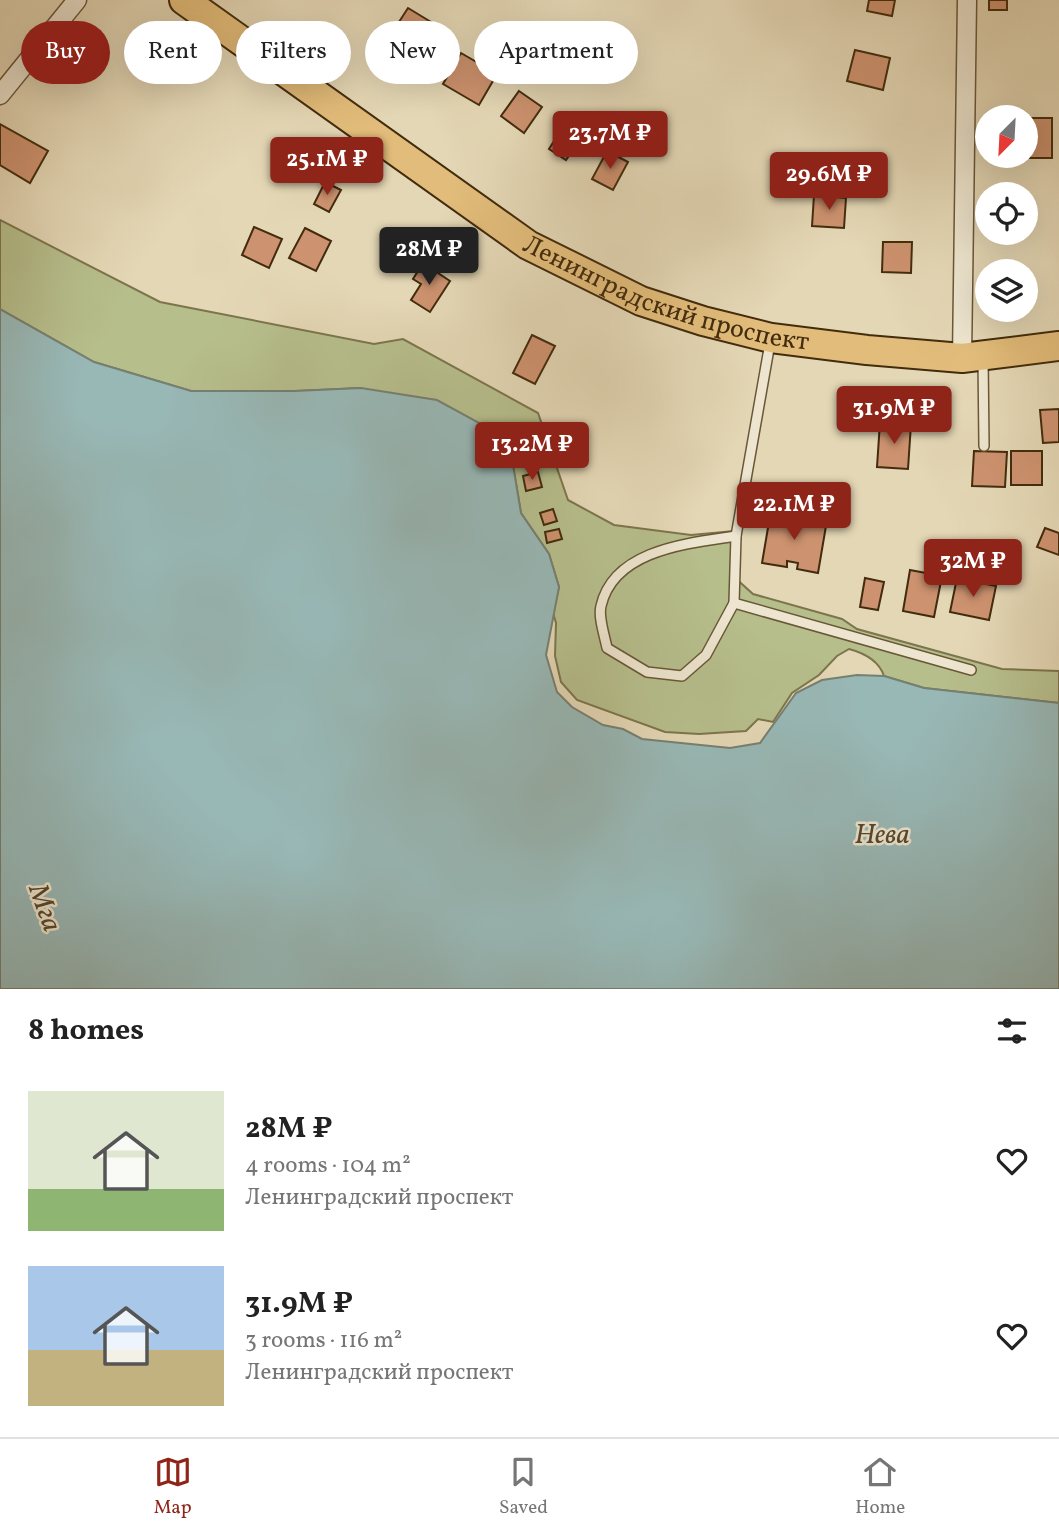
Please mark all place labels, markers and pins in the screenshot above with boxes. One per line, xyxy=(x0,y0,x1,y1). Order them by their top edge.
pin: 23.7M ₽ xyxy=(545,111,675,171)
pin: 25.1M ₽ xyxy=(262,138,392,197)
pin: 29.6M ₽ xyxy=(764,152,894,212)
pin: 28M ₽ xyxy=(380,228,478,287)
pin: 31.9M ₽ xyxy=(829,386,959,446)
pin: 13.2M ₽ xyxy=(467,422,597,482)
pin: 22.1M ₽ xyxy=(729,482,859,542)
pin: 32M ₽ xyxy=(924,540,1022,599)

